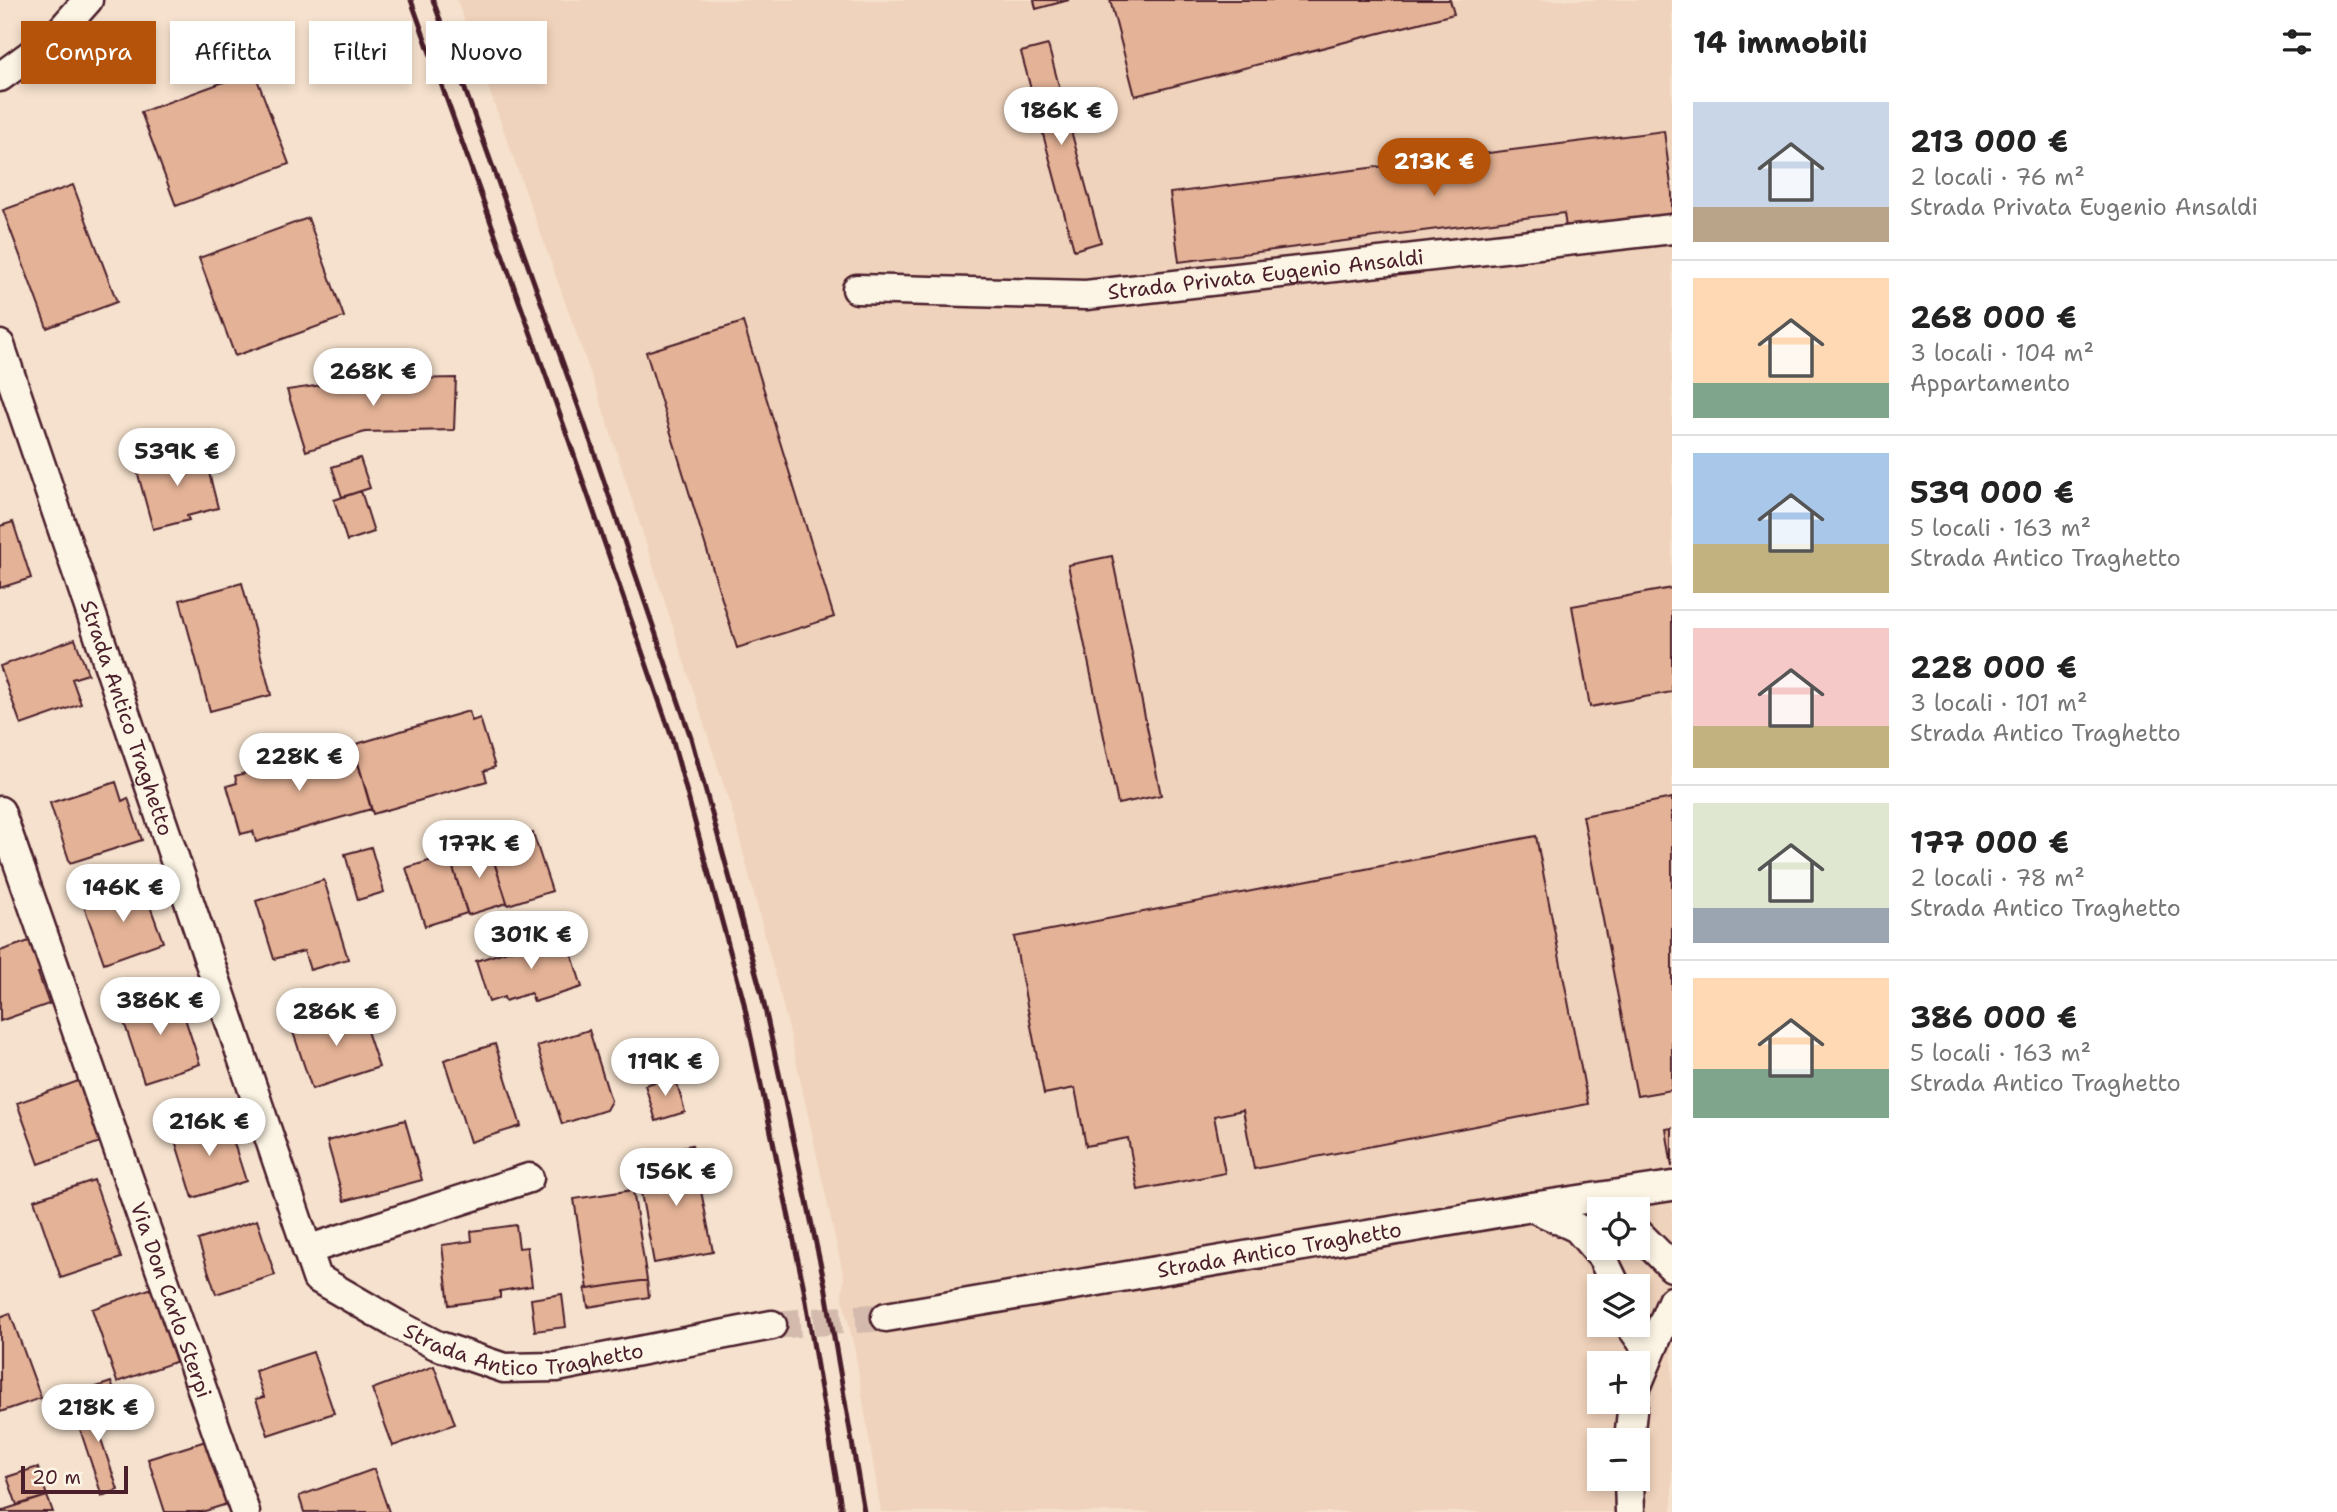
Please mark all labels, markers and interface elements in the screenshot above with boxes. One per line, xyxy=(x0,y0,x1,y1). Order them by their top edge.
chip: Compra xyxy=(21,21,156,84)
chip: Affitta xyxy=(170,21,295,84)
chip: Filtri xyxy=(309,21,412,84)
chip: Nuovo xyxy=(426,21,547,84)
text: 14 immobili xyxy=(1693,22,1868,63)
icon: filters xyxy=(2278,23,2316,61)
pin: 186K € xyxy=(1004,88,1118,147)
text: 186K € xyxy=(1020,95,1102,125)
text: 213 000 € xyxy=(1910,121,2068,162)
icon: home xyxy=(1749,130,1833,214)
pin: 213K € xyxy=(1377,138,1491,198)
text: 213K € xyxy=(1394,146,1474,176)
text: 2 locali · 76 m² xyxy=(1910,162,2085,192)
text: Strada Privata Eugenio Ansaldi xyxy=(1910,192,2258,222)
street label: Strada Privata Eugenio Ansaldi xyxy=(1106,243,1425,306)
text: 268 000 € xyxy=(1910,297,2077,338)
icon: home xyxy=(1749,306,1833,390)
text: 3 locali · 104 m² xyxy=(1910,338,2094,368)
pin: 268K € xyxy=(316,348,430,408)
text: 268K € xyxy=(329,356,417,386)
text: Appartamento xyxy=(1910,368,2070,398)
pin: 539K € xyxy=(120,428,234,488)
text: 539K € xyxy=(134,436,220,466)
text: 539 000 € xyxy=(1910,472,2074,513)
icon: home xyxy=(1749,481,1833,565)
text: 5 locali · 163 m² xyxy=(1910,513,2091,543)
text: Strada Antico Traghetto xyxy=(1910,543,2181,573)
street label: Strada Antico Traghetto xyxy=(74,596,180,840)
text: 228 000 € xyxy=(1910,647,2077,688)
icon: home xyxy=(1749,656,1833,740)
text: 3 locali · 101 m² xyxy=(1910,688,2087,718)
text: Strada Antico Traghetto xyxy=(1910,718,2181,748)
pin: 228K € xyxy=(242,734,356,793)
text: 228K € xyxy=(255,741,343,771)
pin: 177K € xyxy=(422,820,536,880)
text: 177 000 € xyxy=(1910,822,2069,863)
text: 177K € xyxy=(438,828,520,858)
icon: home xyxy=(1749,831,1833,915)
text: 2 locali · 78 m² xyxy=(1910,863,2085,893)
pin: 146K € xyxy=(66,864,180,924)
text: 146K € xyxy=(82,872,164,902)
text: Strada Antico Traghetto xyxy=(1910,893,2181,923)
pin: 301K € xyxy=(474,912,588,971)
text: 301K € xyxy=(490,919,572,949)
pin: 386K € xyxy=(103,978,217,1037)
text: 386K € xyxy=(116,985,204,1015)
pin: 286K € xyxy=(279,988,393,1048)
text: 286K € xyxy=(292,996,380,1026)
text: 386 000 € xyxy=(1910,997,2077,1038)
icon: home xyxy=(1749,1006,1833,1090)
pin: 119K € xyxy=(608,1038,722,1098)
text: 5 locali · 163 m² xyxy=(1910,1038,2091,1068)
text: 119K € xyxy=(627,1046,703,1076)
text: Strada Antico Traghetto xyxy=(1910,1068,2181,1098)
pin: 216K € xyxy=(152,1098,266,1158)
text: 216K € xyxy=(169,1106,249,1136)
pin: 156K € xyxy=(619,1148,733,1208)
text: 156K € xyxy=(636,1156,716,1186)
map controls xyxy=(1587,1197,1650,1491)
button: locate xyxy=(1587,1197,1650,1260)
street label: Via Don Carlo Sterpi xyxy=(124,1198,218,1402)
street label: Strada Antico Traghetto xyxy=(1155,1215,1404,1285)
button: layers xyxy=(1587,1274,1650,1337)
street label: Strada Antico Traghetto xyxy=(399,1316,646,1382)
button: + xyxy=(1587,1351,1650,1414)
pin: 218K € xyxy=(41,1384,155,1444)
text: 218K € xyxy=(57,1392,139,1422)
button: − xyxy=(1587,1428,1650,1491)
scale bar xyxy=(21,1463,128,1495)
text: 20 m xyxy=(32,1465,81,1490)

